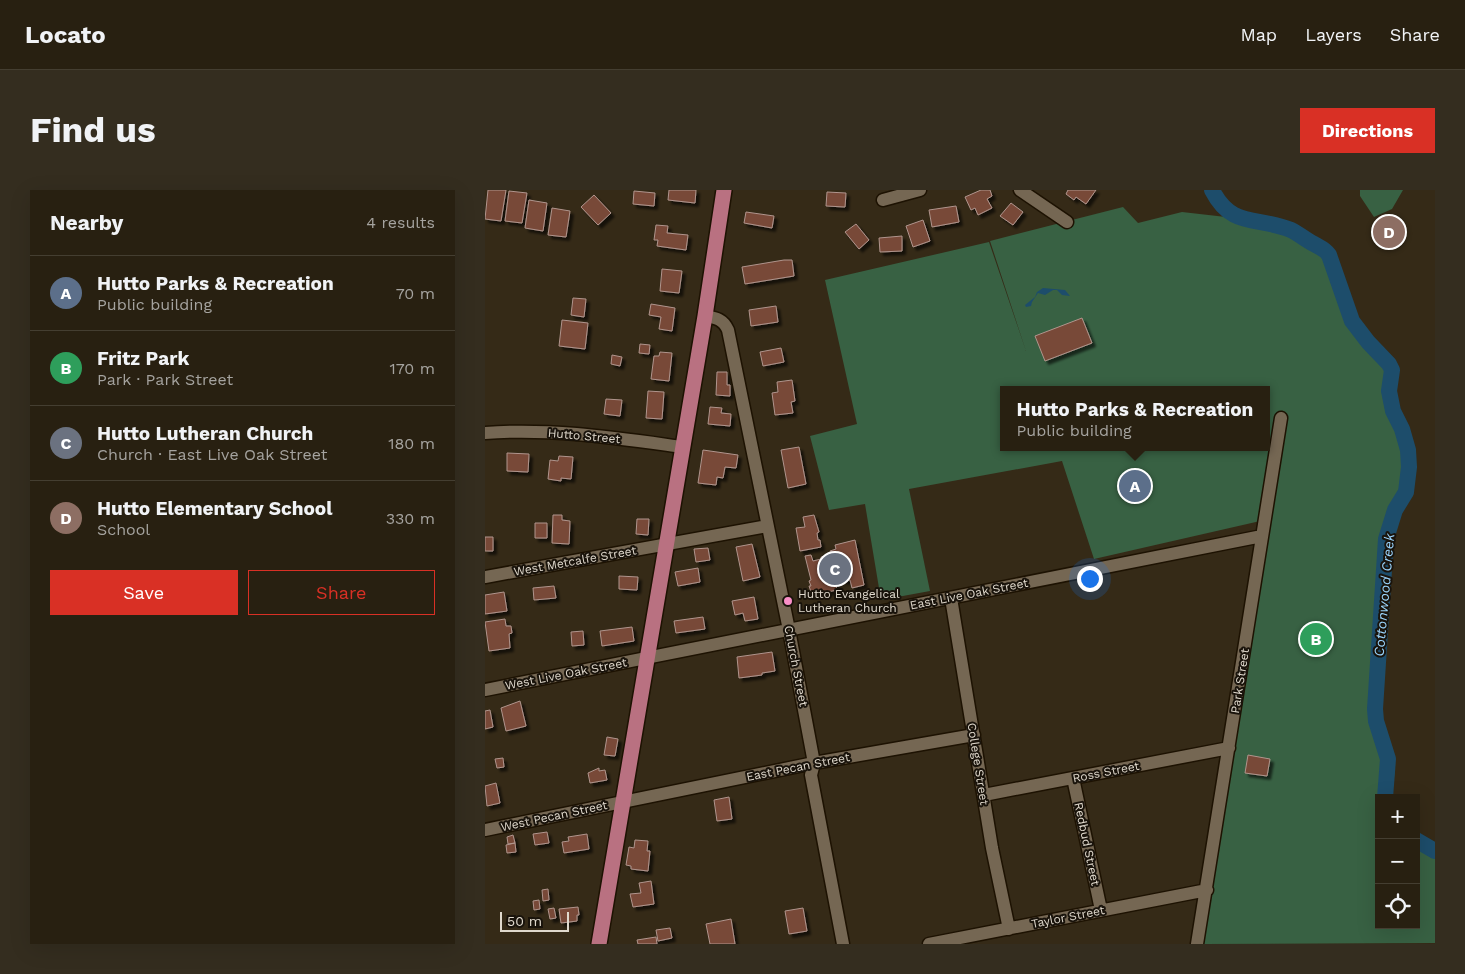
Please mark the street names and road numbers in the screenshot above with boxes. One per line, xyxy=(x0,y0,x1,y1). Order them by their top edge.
street label: Hutto Street xyxy=(547,426,621,446)
street label: West Metcalfe Street xyxy=(513,543,637,579)
street label: East Live Oak Street xyxy=(909,576,1029,612)
street label: Church Street xyxy=(781,624,811,708)
street label: Park Street xyxy=(1228,647,1252,715)
street label: West Live Oak Street xyxy=(504,655,628,693)
street label: College Street xyxy=(965,722,991,806)
street label: East Pecan Street xyxy=(745,750,851,784)
street label: Ross Street xyxy=(1071,759,1141,785)
street label: West Pecan Street xyxy=(499,798,609,834)
street label: Redbud Street xyxy=(1071,801,1103,887)
street label: Taylor Street xyxy=(1030,903,1106,931)

